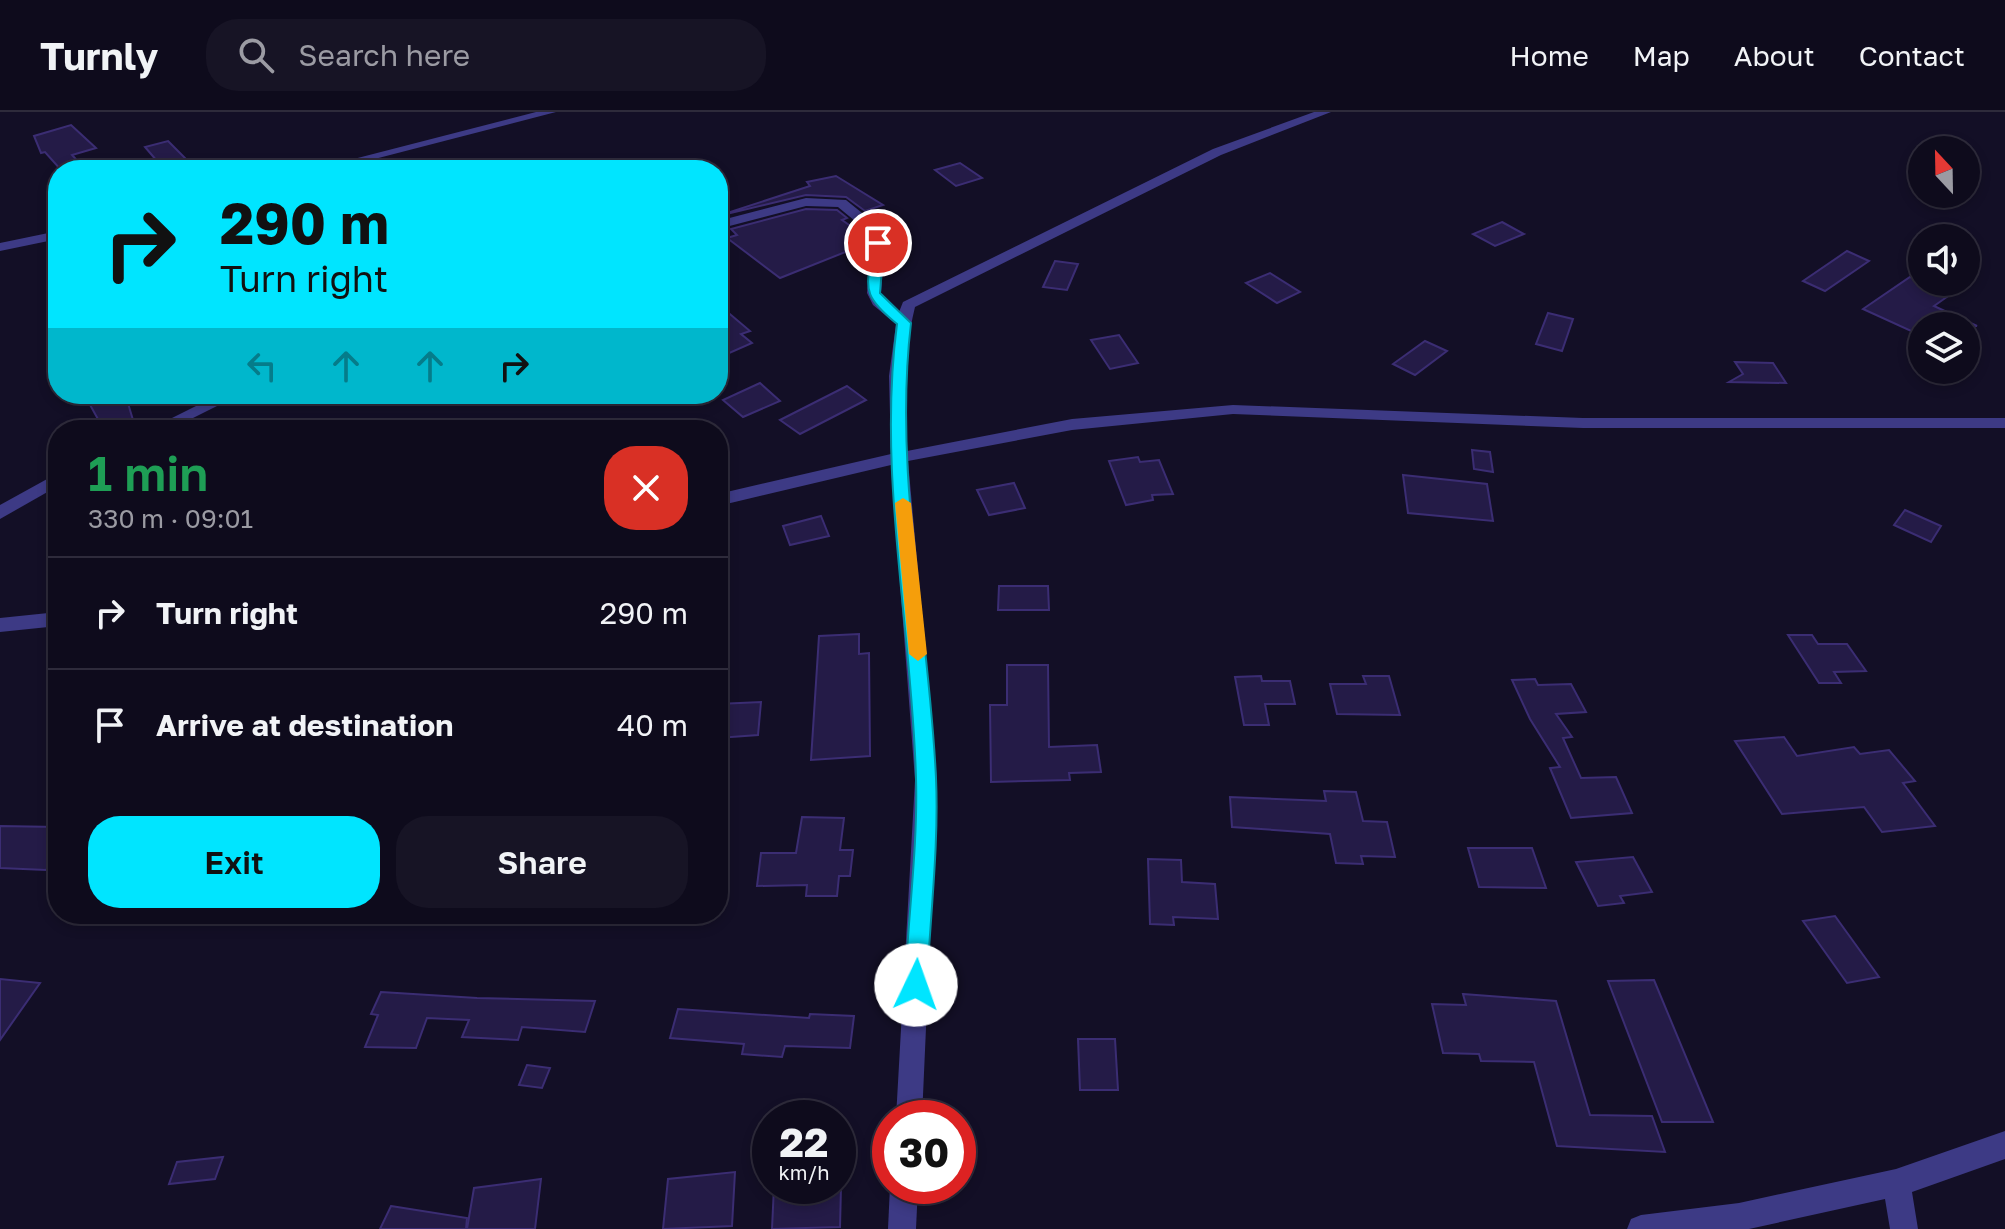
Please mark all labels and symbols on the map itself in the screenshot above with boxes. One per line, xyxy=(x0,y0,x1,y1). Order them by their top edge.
north arrow xyxy=(1908,136,1980,208)
pin xyxy=(844,209,912,277)
position arrow xyxy=(874,943,958,1027)
speed limit sign: 30 xyxy=(872,1100,976,1204)

